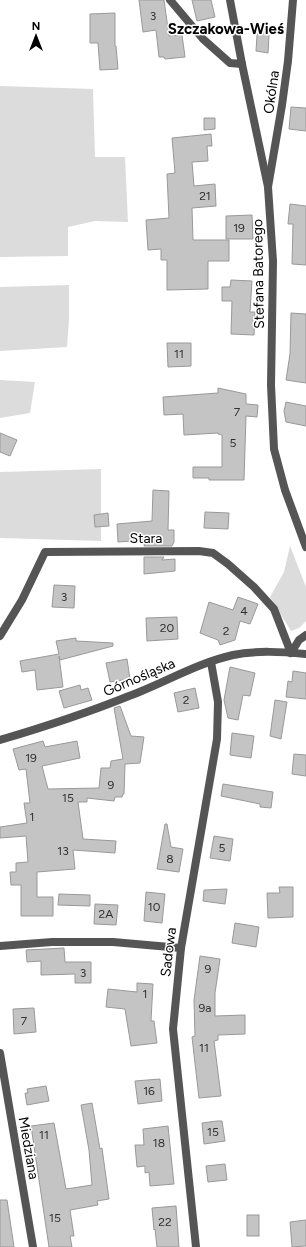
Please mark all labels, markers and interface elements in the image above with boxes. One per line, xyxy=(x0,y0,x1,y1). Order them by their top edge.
house number: 3 xyxy=(150,9,156,23)
north arrow xyxy=(16,16,56,56)
text: N xyxy=(32,20,40,33)
district label: Szczakowa-Wieś xyxy=(168,20,284,38)
street label: Okólna xyxy=(260,69,283,115)
house number: 21 xyxy=(199,189,211,203)
street label: Stefana Batorego xyxy=(249,219,268,329)
house number: 19 xyxy=(233,221,245,235)
house number: 11 xyxy=(174,347,184,361)
house number: 7 xyxy=(234,405,241,419)
house number: 5 xyxy=(230,436,237,450)
street label: Stara xyxy=(130,530,162,547)
house number: 3 xyxy=(61,590,67,604)
house number: 4 xyxy=(240,604,248,618)
house number: 20 xyxy=(160,621,175,635)
house number: 2 xyxy=(223,624,229,638)
street label: Górnośląska xyxy=(101,655,178,700)
house number: 2 xyxy=(183,693,189,707)
house number: 19 xyxy=(25,751,37,765)
house number: 9 xyxy=(108,778,115,792)
house number: 15 xyxy=(62,791,74,805)
house number: 1 xyxy=(30,810,34,824)
house number: 5 xyxy=(219,841,226,855)
house number: 13 xyxy=(57,844,69,858)
house number: 8 xyxy=(166,852,174,866)
house number: 10 xyxy=(148,900,161,914)
house number: 2A xyxy=(99,907,113,921)
street label: Sadowa xyxy=(157,926,180,978)
house number: 9 xyxy=(205,962,212,976)
house number: 3 xyxy=(80,966,86,980)
house number: 1 xyxy=(143,987,147,1001)
house number: 9a xyxy=(199,1001,211,1015)
house number: 7 xyxy=(21,1014,28,1028)
house number: 11 xyxy=(199,1041,209,1055)
house number: 16 xyxy=(143,1084,155,1098)
street label: Miedziana xyxy=(15,1116,42,1181)
house number: 15 xyxy=(207,1125,219,1139)
house number: 11 xyxy=(39,1128,49,1142)
house number: 18 xyxy=(153,1136,165,1150)
house number: 15 xyxy=(49,1211,61,1225)
house number: 22 xyxy=(158,1215,172,1229)

